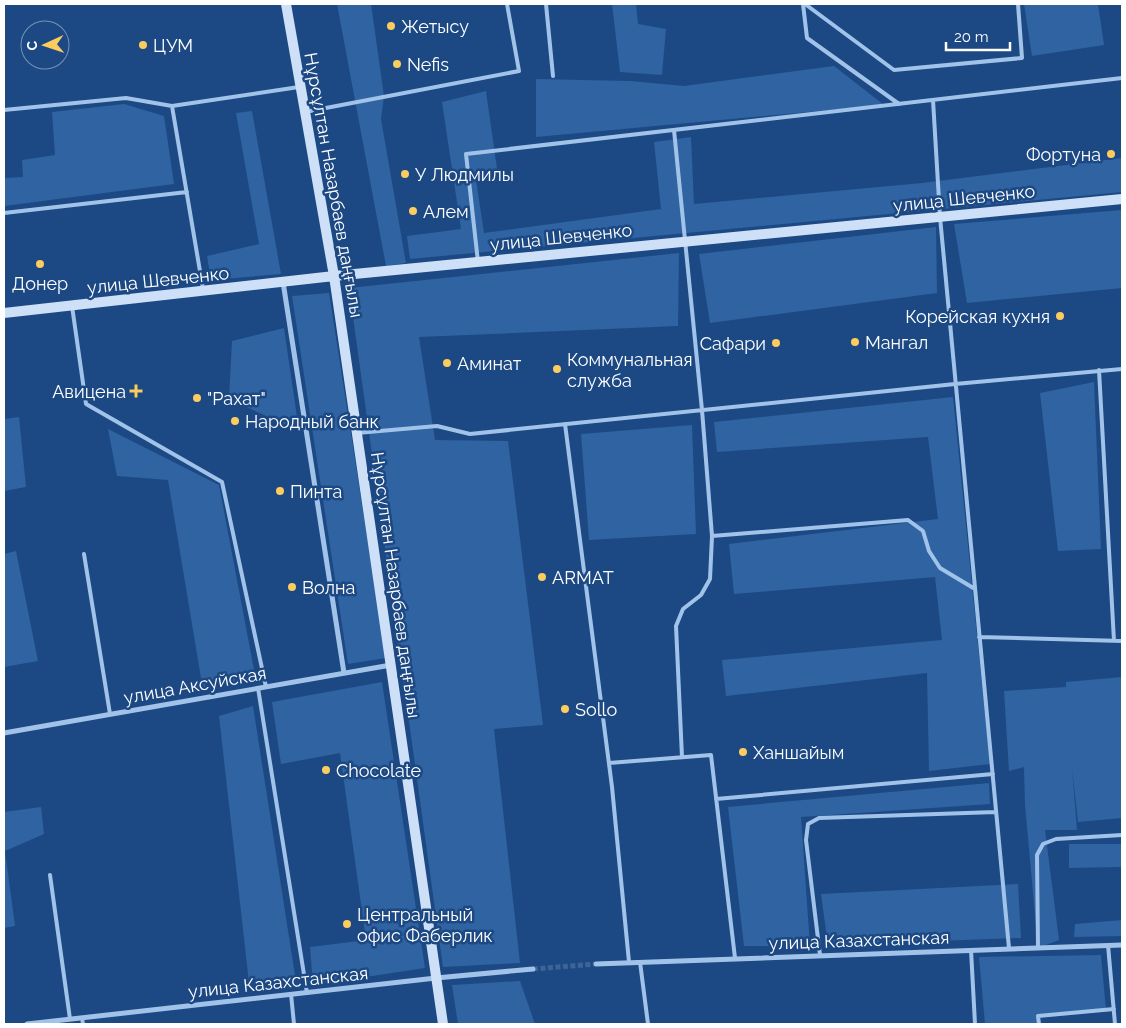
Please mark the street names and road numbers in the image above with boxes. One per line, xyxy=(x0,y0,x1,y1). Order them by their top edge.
street label: Нұрсұлтан Назарбаев даңғылы xyxy=(300,51,368,319)
street label: улица Шевченко xyxy=(892,180,1036,216)
street label: улица Шевченко xyxy=(489,219,633,255)
street label: улица Шевченко xyxy=(86,262,230,298)
street label: Нұрсұлтан Назарбаев даңғылы xyxy=(367,451,425,719)
street label: улица Аксуйская xyxy=(122,662,268,708)
street label: улица Казахстанская xyxy=(768,926,950,954)
street label: улица Казахстанская xyxy=(187,962,369,1002)

